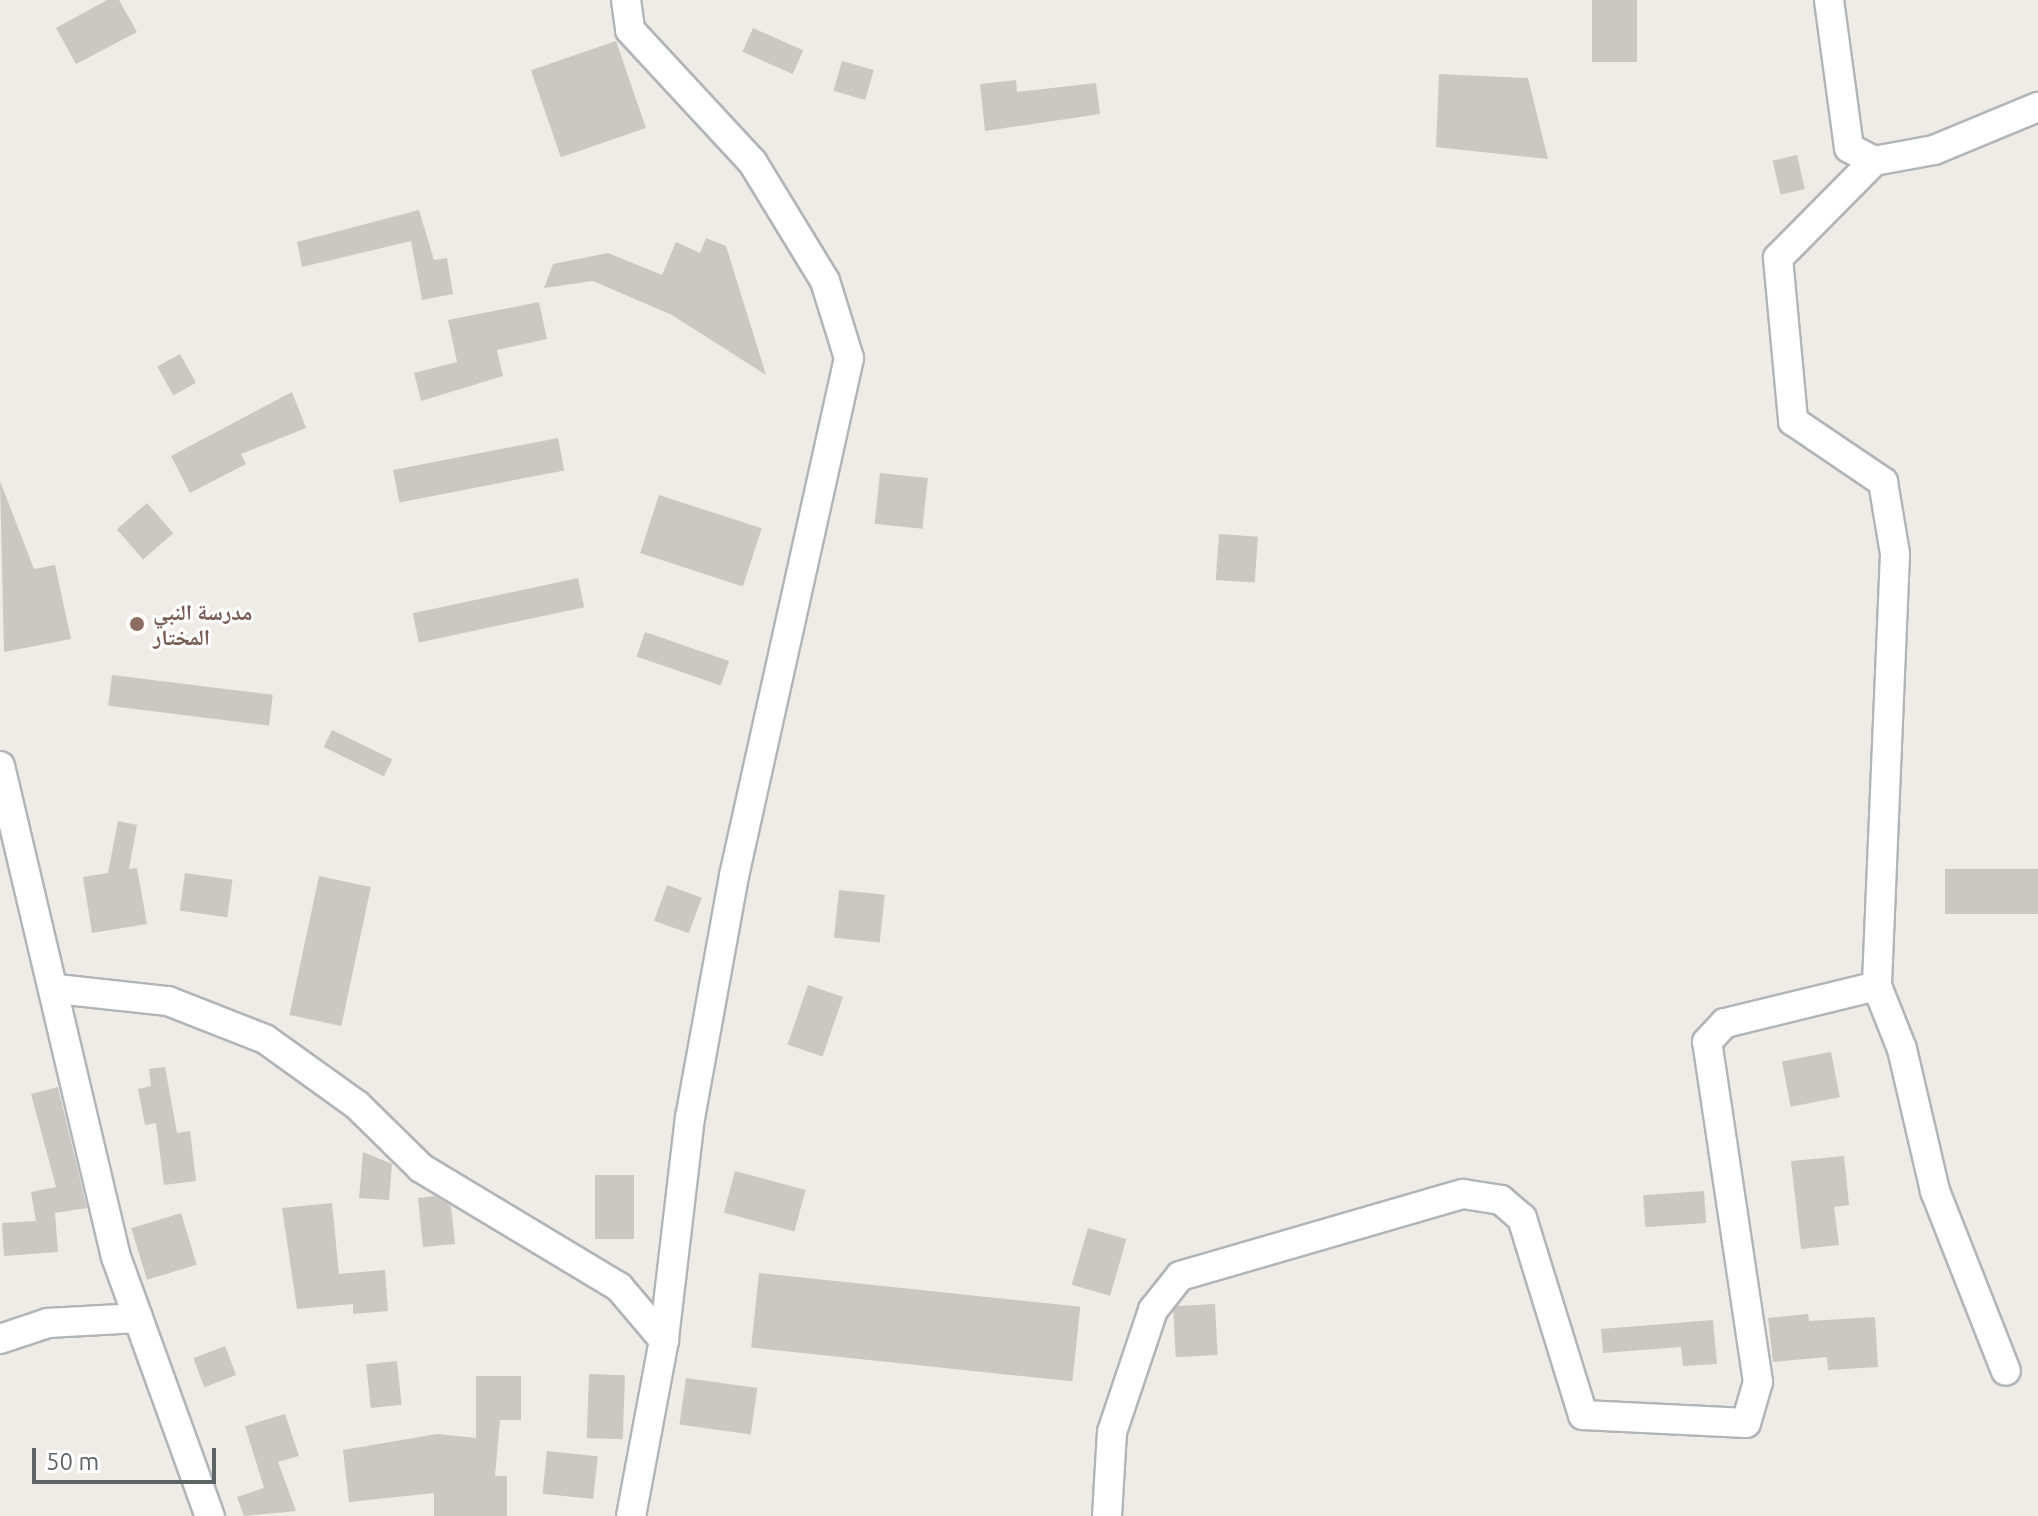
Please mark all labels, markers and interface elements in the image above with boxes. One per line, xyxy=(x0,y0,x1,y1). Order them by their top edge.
place label: مدرسة النبي المختار xyxy=(153,598,252,650)
marker: مدرسة النبي المختار xyxy=(128,615,146,633)
scale bar xyxy=(36,1432,220,1482)
text: 50 m xyxy=(46,1448,99,1475)

